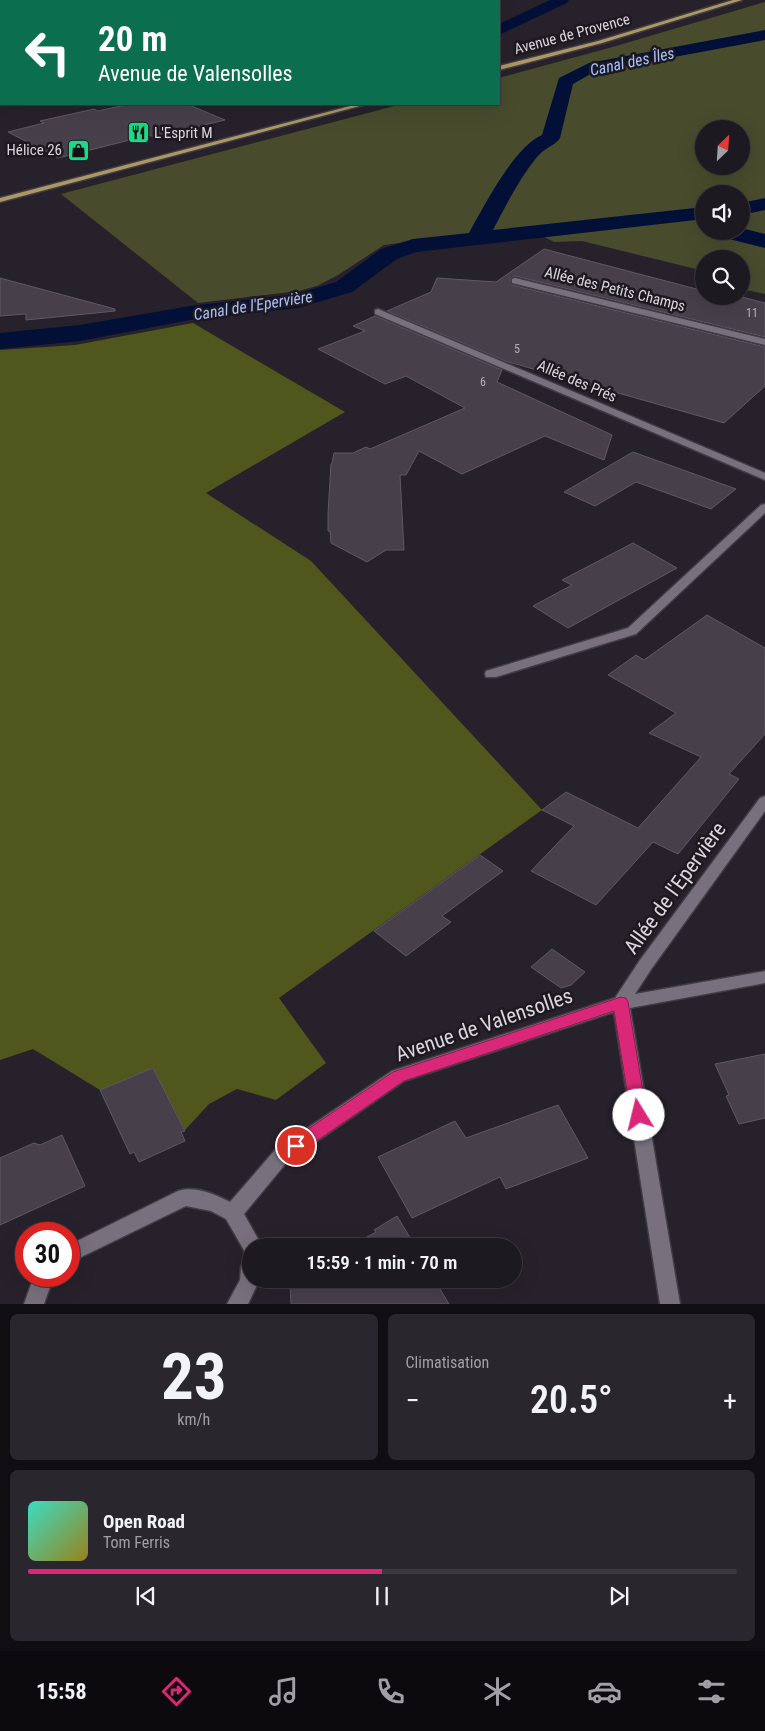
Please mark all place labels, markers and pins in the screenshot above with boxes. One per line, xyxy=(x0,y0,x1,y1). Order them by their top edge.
restaurant icon: L'Esprit M xyxy=(126,121,150,145)
place label: L'Esprit M xyxy=(154,124,213,142)
shop icon: Hélice 26 xyxy=(66,138,90,162)
place label: Hélice 26 xyxy=(7,141,62,159)
pin xyxy=(275,1125,317,1167)

